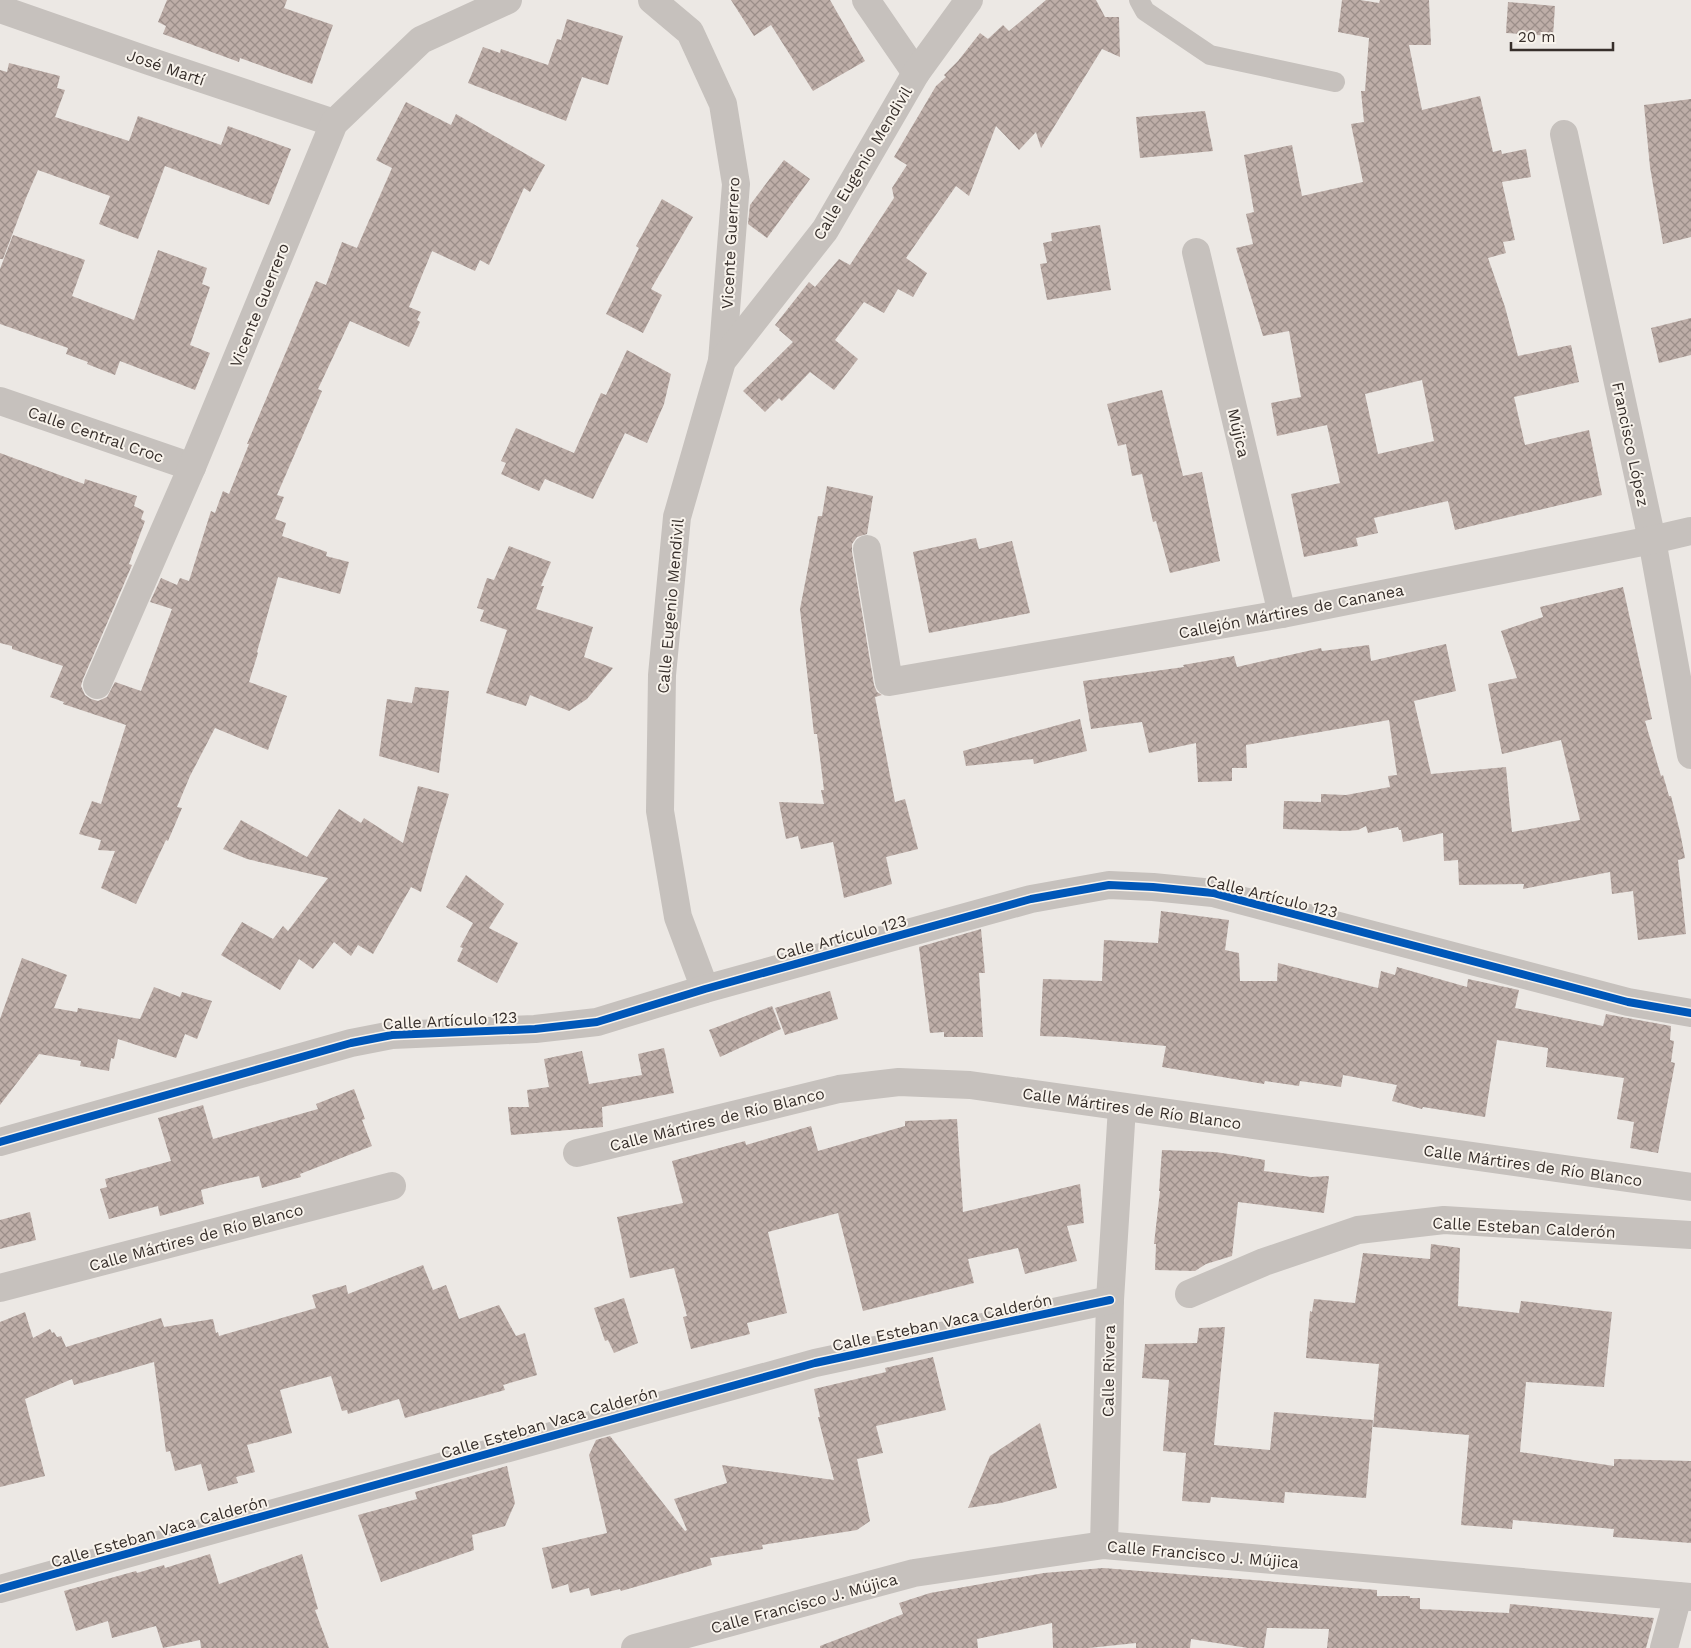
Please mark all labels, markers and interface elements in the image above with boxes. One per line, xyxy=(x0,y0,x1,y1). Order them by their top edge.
scale bar xyxy=(1511,20,1614,52)
text: 20 m xyxy=(1518,28,1556,46)
street label: José Martí xyxy=(124,45,207,90)
street label: Calle Eugenio Mendivil xyxy=(809,83,916,243)
street label: Vicente Guerrero xyxy=(718,176,743,310)
street label: Vicente Guerrero xyxy=(226,240,293,370)
street label: Francisco López xyxy=(1608,380,1653,508)
street label: Calle Central Croc xyxy=(26,402,166,467)
street label: Mújica xyxy=(1224,407,1253,460)
street label: Calle Eugenio Mendivil xyxy=(653,518,688,694)
street label: Callejón Mártires de Cananea xyxy=(1177,580,1405,643)
street label: Calle Artículo 123 xyxy=(1204,871,1340,922)
street label: Calle Artículo 123 xyxy=(774,911,909,964)
street label: Calle Artículo 123 xyxy=(382,1007,518,1034)
street label: Calle Mártires de Río Blanco xyxy=(608,1084,827,1155)
street label: Calle Mártires de Río Blanco xyxy=(1021,1084,1243,1133)
street label: Calle Mártires de Río Blanco xyxy=(1422,1141,1644,1190)
street label: Calle Mártires de Río Blanco xyxy=(87,1200,305,1275)
street label: Calle Esteban Calderón xyxy=(1432,1213,1616,1242)
street label: Calle Esteban Vaca Calderón xyxy=(830,1290,1054,1355)
street label: Calle Rivera xyxy=(1098,1325,1119,1417)
street label: Calle Esteban Vaca Calderón xyxy=(439,1382,660,1463)
street label: Calle Esteban Vaca Calderón xyxy=(49,1491,270,1572)
street label: Calle Francisco J. Mújica xyxy=(1106,1537,1300,1572)
street label: Calle Francisco J. Mújica xyxy=(709,1569,900,1638)

